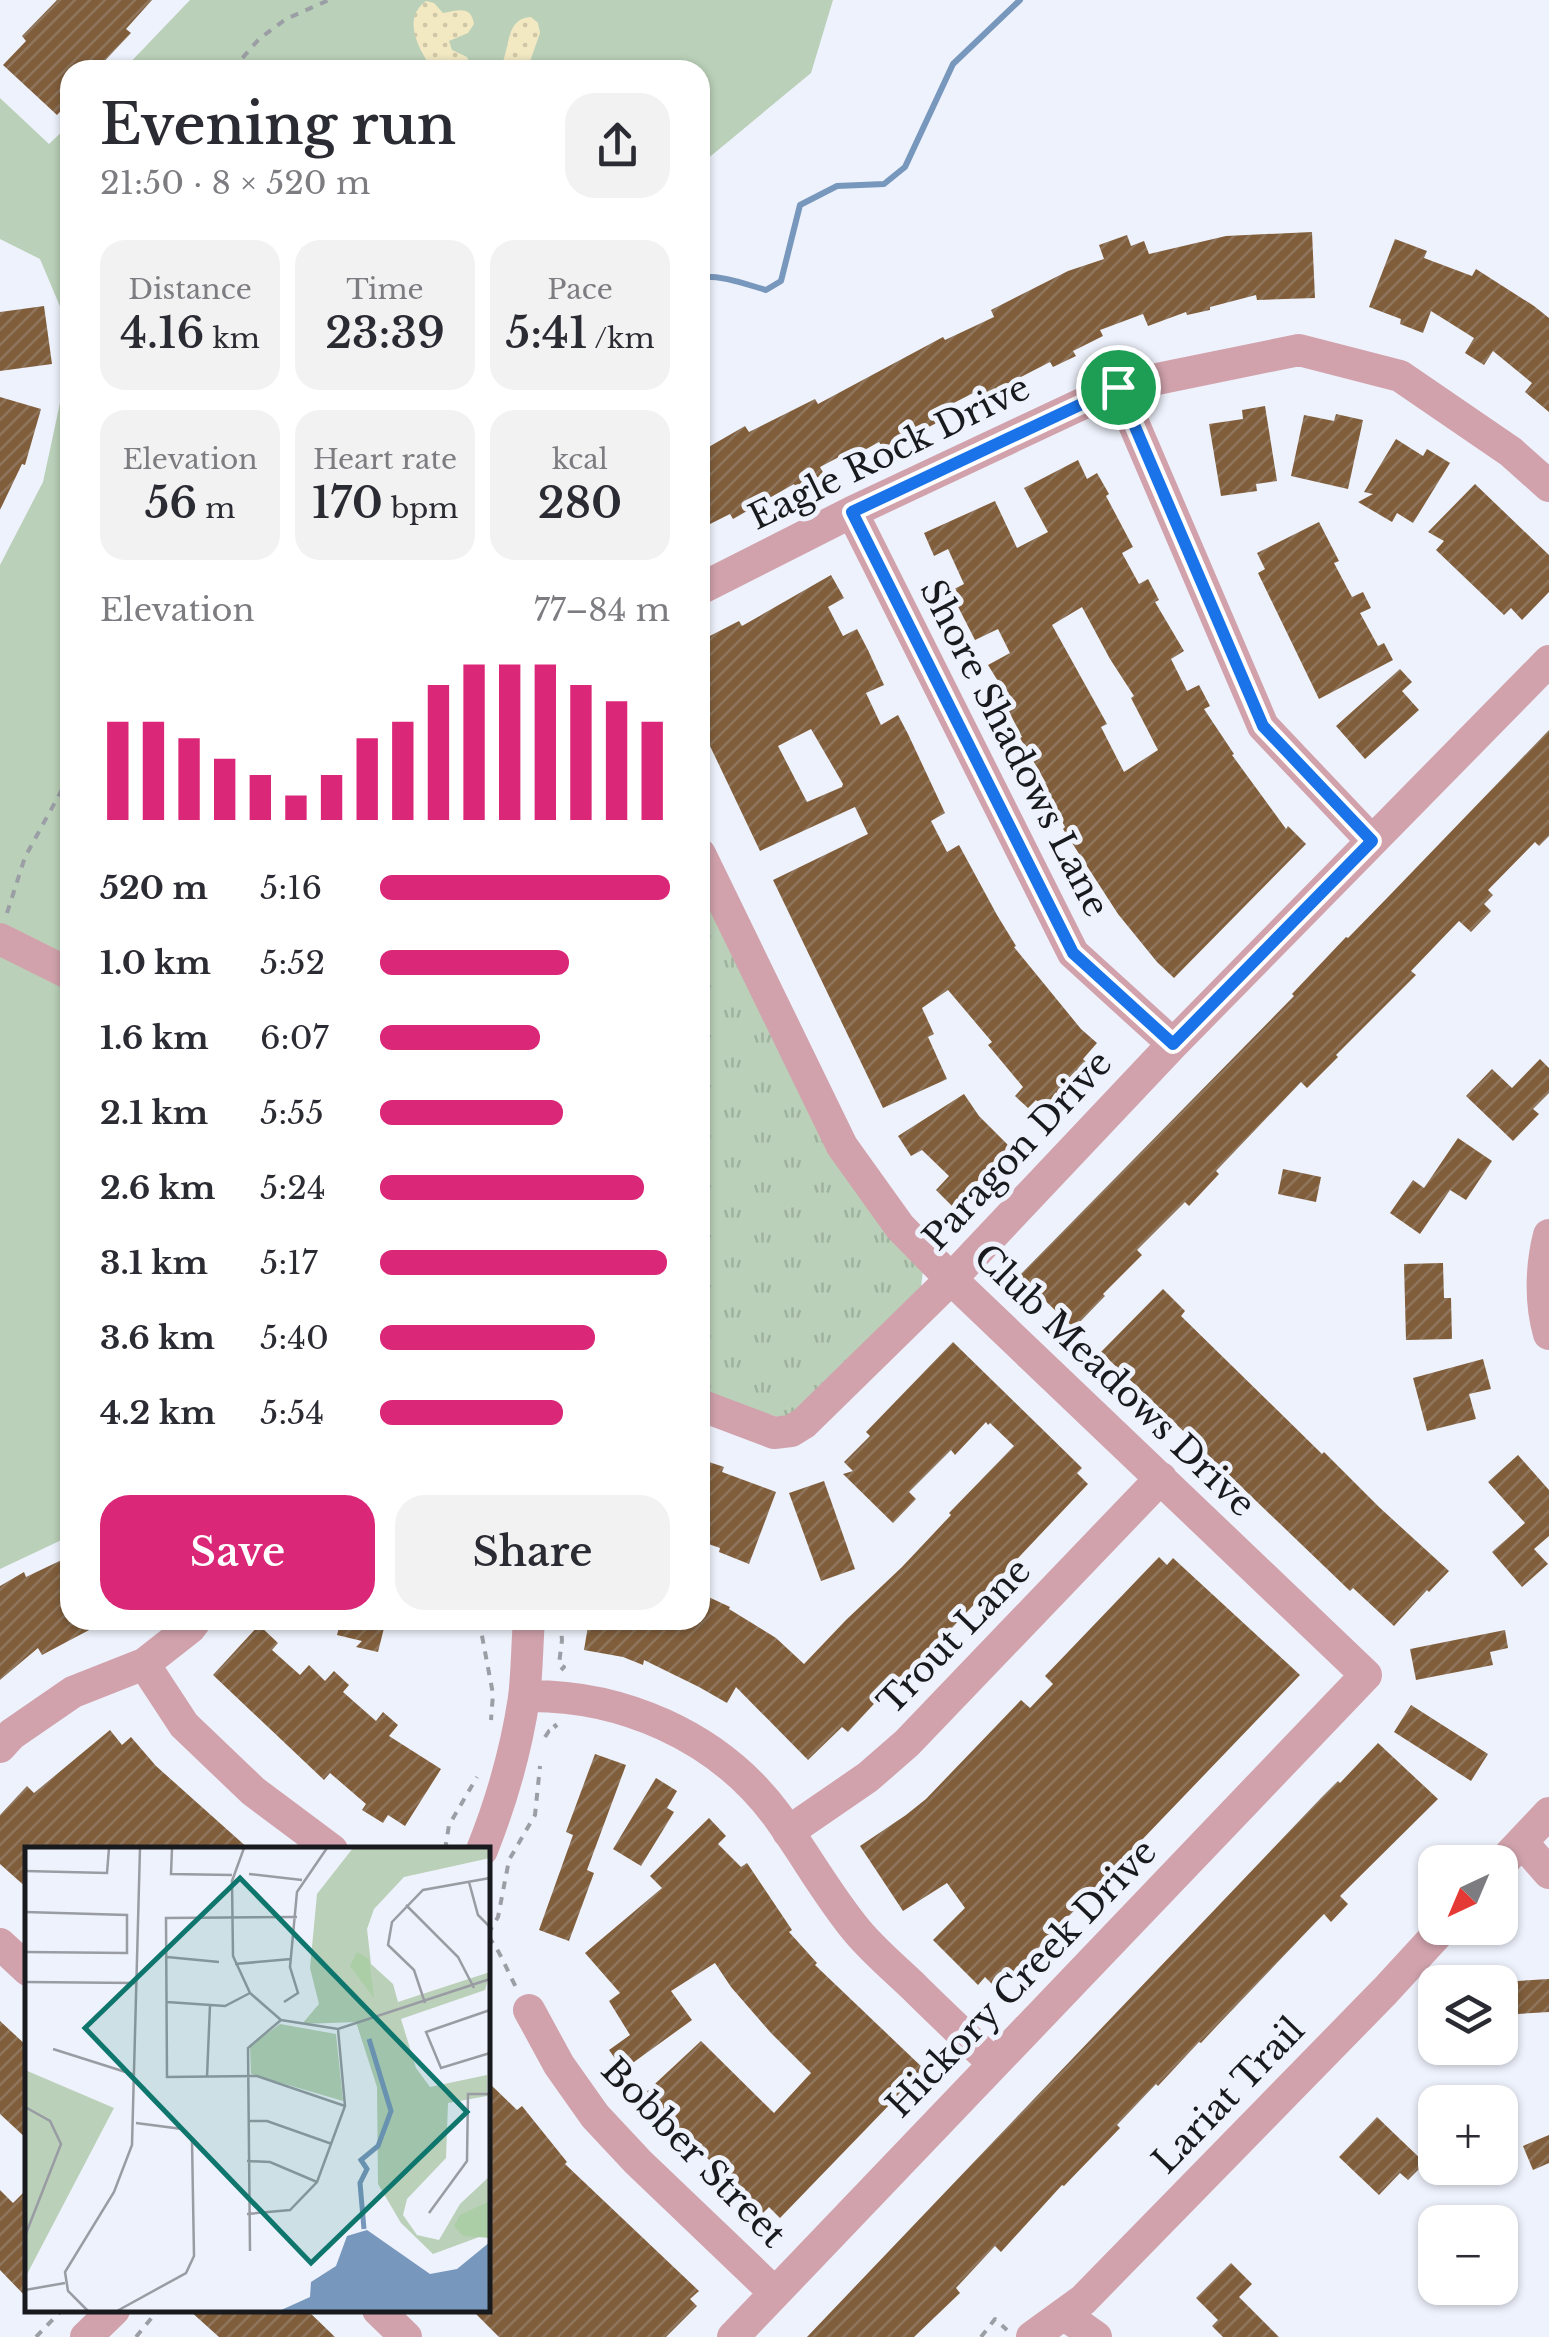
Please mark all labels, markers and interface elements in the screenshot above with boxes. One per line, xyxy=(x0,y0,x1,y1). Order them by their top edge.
text: Evening run xyxy=(100,91,456,159)
button: share xyxy=(565,93,670,198)
text: 21:50 · 8 × 520 m xyxy=(100,163,370,203)
text: Distance xyxy=(128,272,252,307)
text: Time xyxy=(346,272,424,307)
text: Pace xyxy=(547,272,613,307)
text: 4.16 xyxy=(120,307,204,359)
text: 23:39 xyxy=(325,307,445,359)
text: 5:41 xyxy=(506,307,587,359)
text: km xyxy=(204,321,260,356)
text: /km xyxy=(587,321,654,356)
pin xyxy=(1076,345,1161,430)
icon: arrive xyxy=(1091,360,1146,415)
street label: Eagle Rock Drive xyxy=(741,365,1037,539)
text: Elevation xyxy=(122,442,258,477)
text: Heart rate xyxy=(313,442,457,477)
text: kcal xyxy=(552,442,608,477)
text: 56 xyxy=(145,477,197,529)
text: 170 xyxy=(312,477,383,529)
text: 280 xyxy=(538,477,622,529)
text: m xyxy=(197,491,235,526)
text: bpm xyxy=(383,491,458,526)
street label: Shore Shadows Lane xyxy=(911,572,1119,924)
text: Elevation xyxy=(100,590,254,630)
text: 77–84 m xyxy=(534,590,670,630)
text: 520 m xyxy=(100,868,208,908)
text: 5:16 xyxy=(260,868,322,908)
text: 1.0 km xyxy=(100,943,211,983)
text: 5:52 xyxy=(260,943,325,983)
text: 1.6 km xyxy=(100,1018,209,1058)
text: 6:07 xyxy=(260,1018,329,1058)
street label: Paragon Drive xyxy=(914,1041,1120,1259)
text: 2.1 km xyxy=(100,1093,208,1133)
text: 5:55 xyxy=(260,1093,324,1133)
text: 2.6 km xyxy=(100,1168,215,1208)
text: 5:24 xyxy=(260,1168,326,1208)
street label: Club Meadows Drive xyxy=(966,1235,1264,1525)
text: 3.1 km xyxy=(100,1243,208,1283)
text: 5:17 xyxy=(260,1243,318,1283)
text: 3.6 km xyxy=(100,1318,215,1358)
text: 5:40 xyxy=(260,1318,329,1358)
text: 4.2 km xyxy=(100,1393,216,1433)
text: 5:54 xyxy=(260,1393,324,1433)
button: Save xyxy=(100,1495,375,1610)
button: Share xyxy=(395,1495,670,1610)
street label: Trout Lane xyxy=(869,1549,1039,1723)
street label: Hickory Creek Drive xyxy=(877,1830,1165,2126)
north arrow xyxy=(1418,1845,1518,1945)
map controls xyxy=(1418,1845,1518,2305)
inset map xyxy=(25,1847,490,2312)
button: layers xyxy=(1418,1965,1518,2065)
street label: Lariat Trail xyxy=(1143,2008,1313,2182)
street label: Bobber Street xyxy=(593,2048,795,2256)
button: + xyxy=(1418,2085,1518,2185)
button: − xyxy=(1418,2205,1518,2305)

